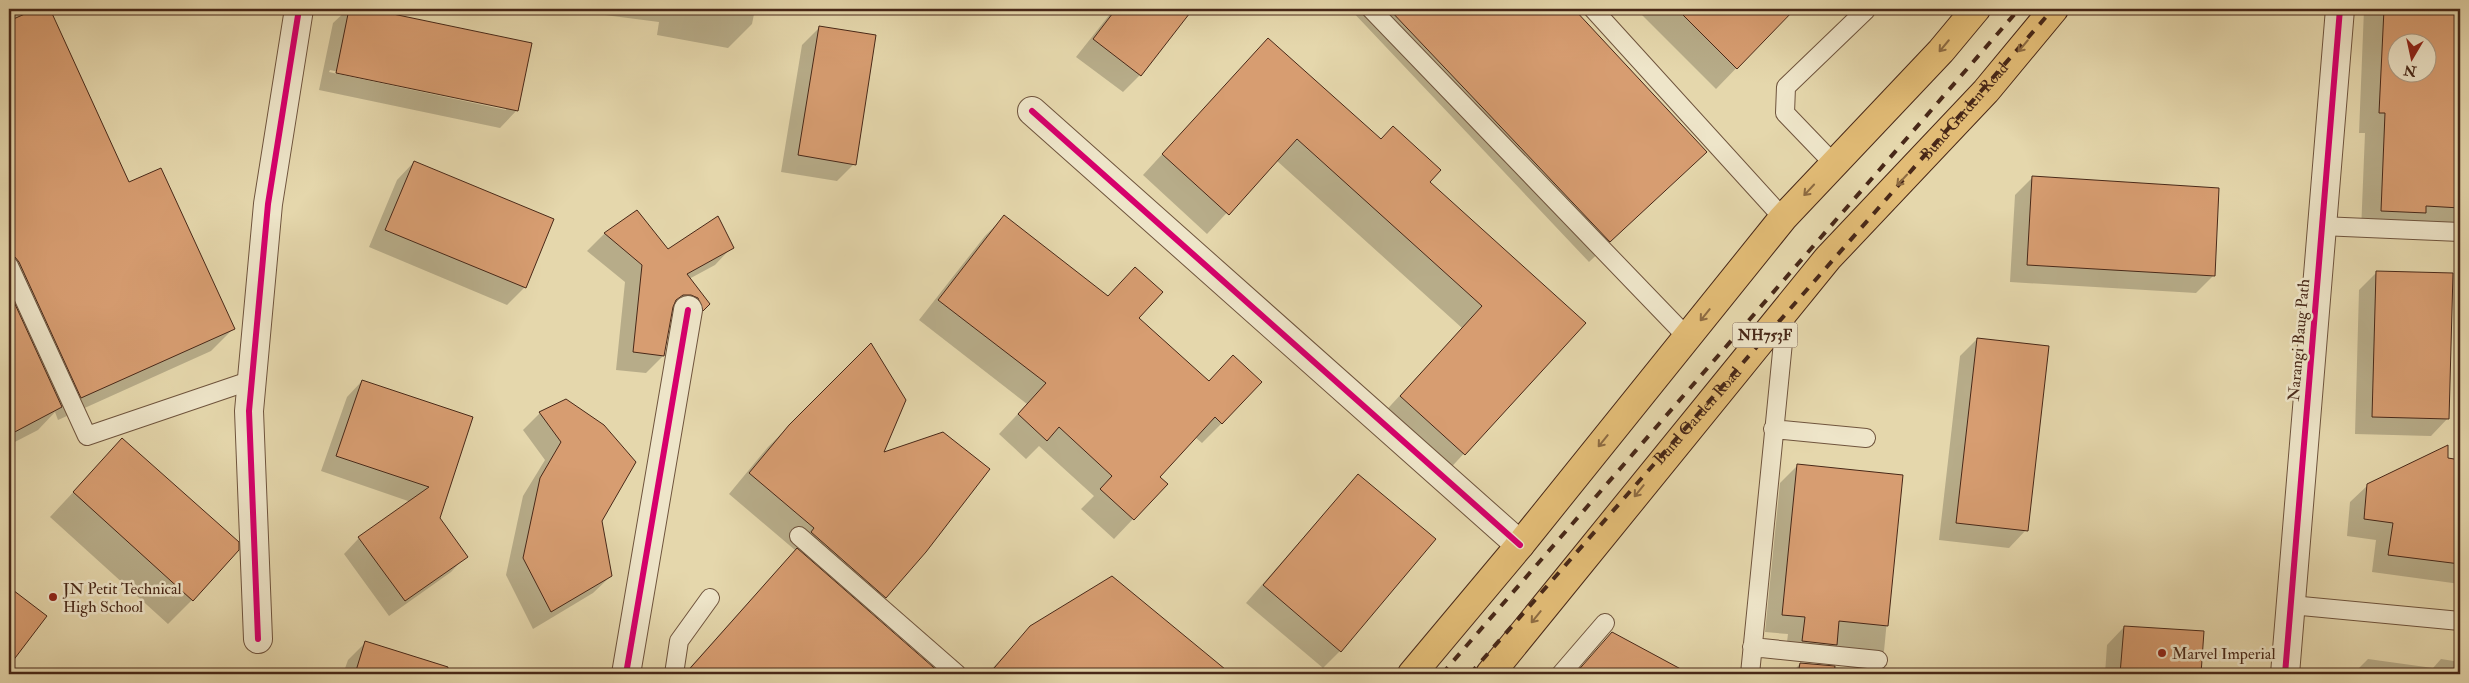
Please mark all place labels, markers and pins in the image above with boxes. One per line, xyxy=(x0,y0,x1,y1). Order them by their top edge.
place label: JN Petit Technical High School xyxy=(62,579,182,617)
marker: JN Petit Technical High School xyxy=(47,591,59,603)
place label: Marvel Imperial xyxy=(2172,644,2276,665)
marker: Marvel Imperial xyxy=(2156,647,2168,659)

